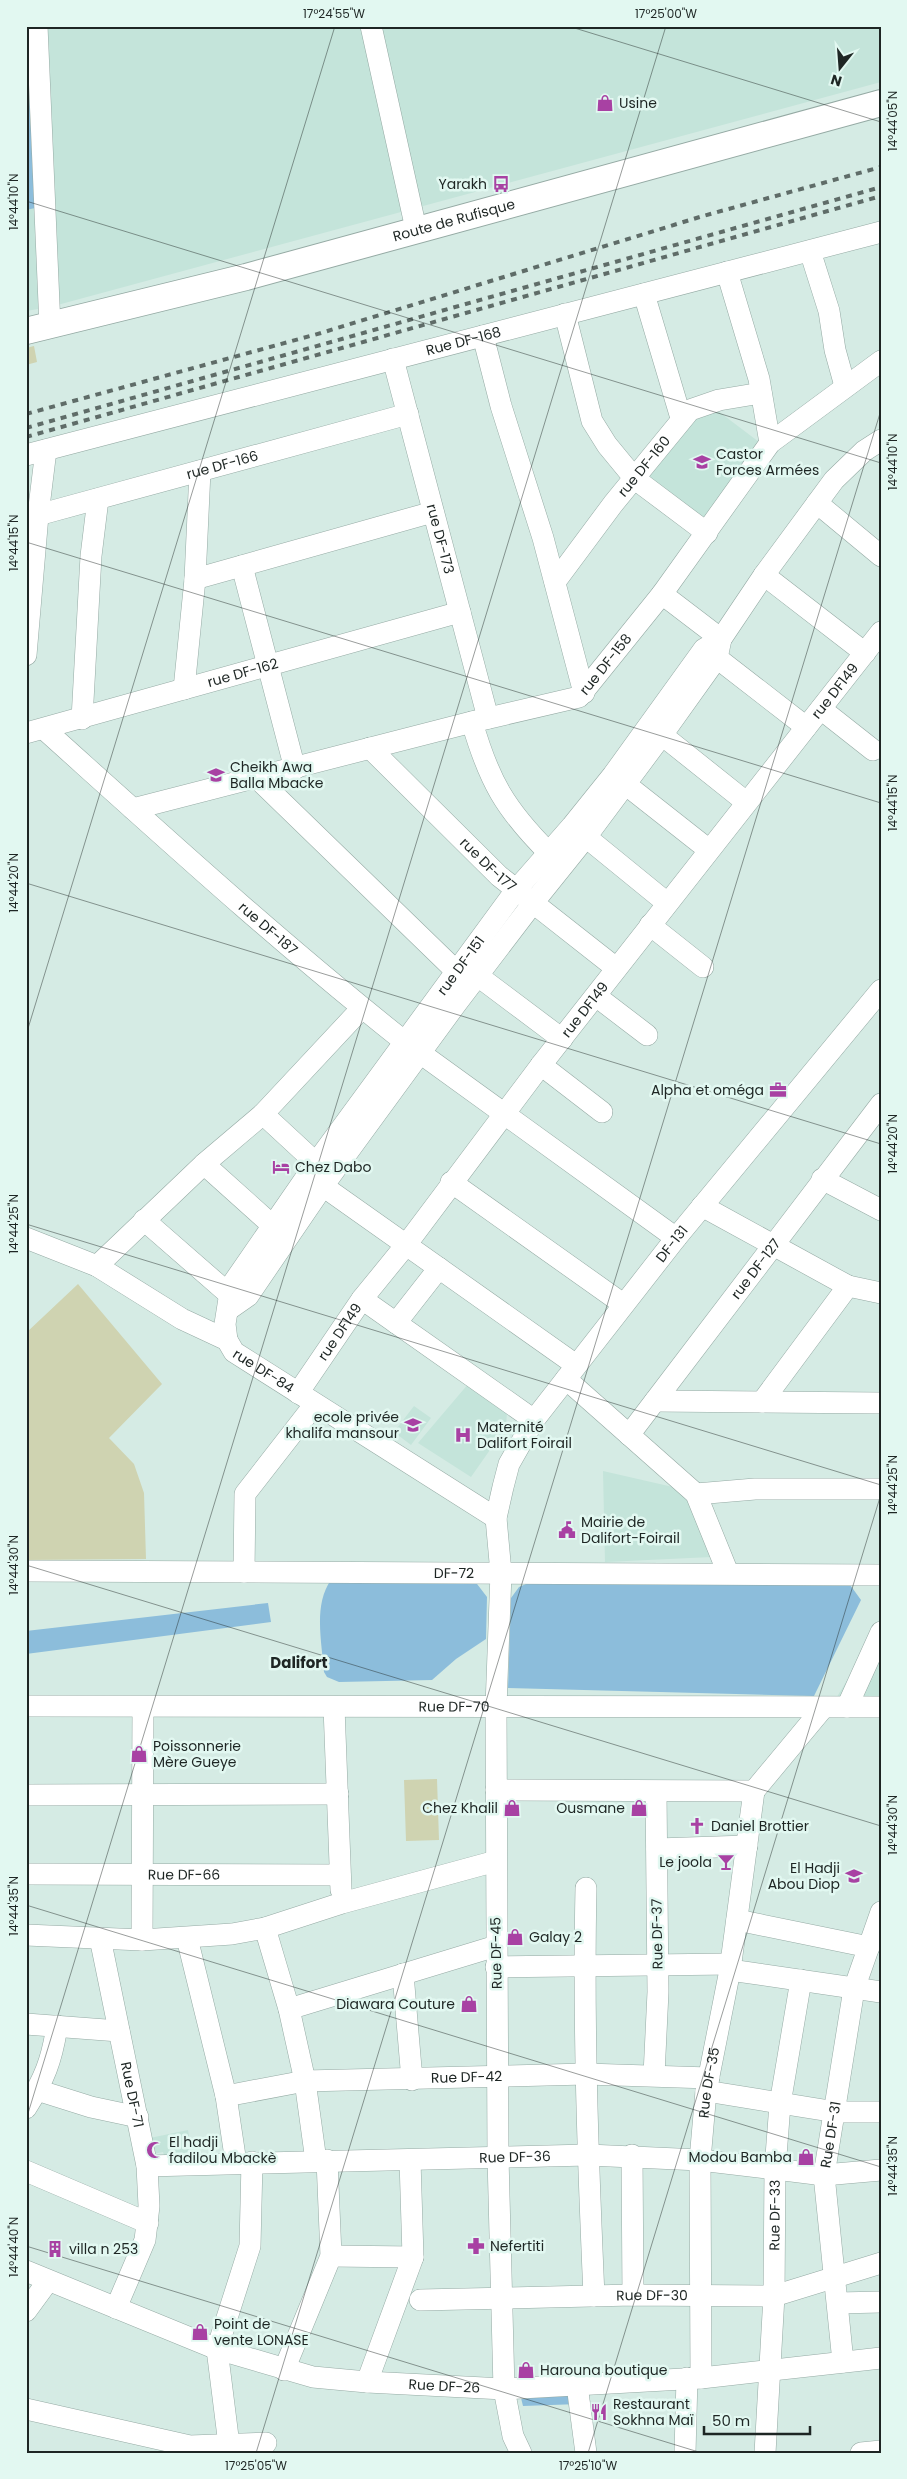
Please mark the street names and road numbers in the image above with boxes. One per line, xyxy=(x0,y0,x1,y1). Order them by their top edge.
street label: Route de Rufisque xyxy=(390,194,517,246)
street label: Rue DF-168 xyxy=(424,322,503,360)
street label: rue DF-160 xyxy=(613,431,675,501)
street label: rue DF-166 xyxy=(184,445,260,484)
street label: rue DF-173 xyxy=(422,502,459,576)
street label: rue DF-158 xyxy=(575,629,636,699)
street label: rue DF-162 xyxy=(205,653,280,692)
street label: rue DF149 xyxy=(807,659,863,723)
street label: rue DF-177 xyxy=(456,833,521,896)
street label: rue DF-187 xyxy=(234,897,302,960)
street label: rue DF-151 xyxy=(432,932,489,999)
street label: rue DF149 xyxy=(556,977,613,1041)
street label: DF-131 xyxy=(651,1221,693,1266)
street label: rue DF-127 xyxy=(726,1234,785,1303)
street label: rue DF149 xyxy=(313,1299,366,1365)
street label: rue DF-84 xyxy=(229,1344,298,1398)
street label: DF-72 xyxy=(434,1563,474,1583)
street label: Rue DF-70 xyxy=(418,1696,490,1717)
street label: Rue DF-66 xyxy=(148,1864,220,1885)
street label: Rue DF-37 xyxy=(646,1898,668,1969)
street label: Rue DF-45 xyxy=(485,1917,507,1989)
street label: Rue DF-35 xyxy=(694,2045,724,2119)
street label: Rue DF-71 xyxy=(116,2060,149,2129)
street label: Rue DF-42 xyxy=(431,2066,503,2088)
street label: Rue DF-31 xyxy=(815,2100,846,2169)
street label: Rue DF-36 xyxy=(479,2146,551,2168)
street label: Rue DF-33 xyxy=(764,2180,785,2251)
street label: Rue DF-30 xyxy=(616,2285,688,2305)
street label: Rue DF-26 xyxy=(408,2374,481,2398)

